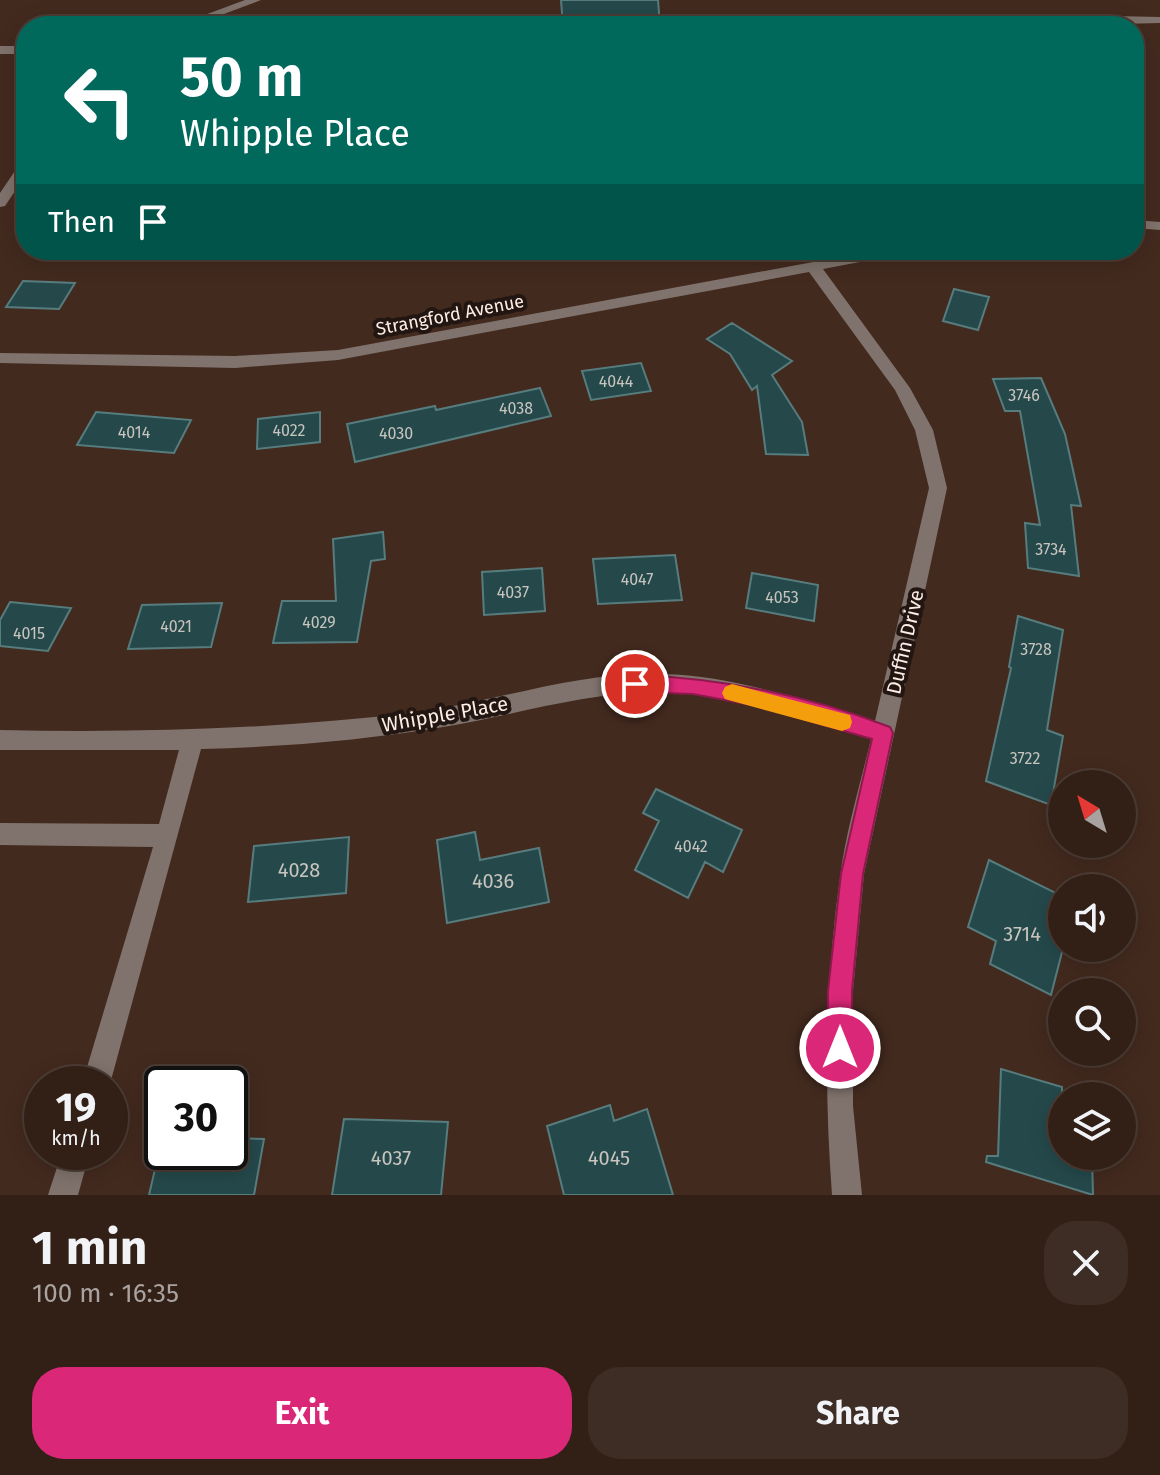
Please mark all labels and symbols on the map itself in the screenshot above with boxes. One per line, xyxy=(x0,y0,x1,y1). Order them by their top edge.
street label: Strangford Avenue xyxy=(374,290,526,340)
house number: 4044 xyxy=(599,372,634,391)
house number: 3746 xyxy=(1008,386,1040,405)
house number: 4038 xyxy=(499,399,533,418)
house number: 4022 xyxy=(272,421,306,440)
house number: 4014 xyxy=(118,423,151,442)
house number: 4030 xyxy=(379,424,413,443)
house number: 3734 xyxy=(1035,540,1067,559)
house number: 4047 xyxy=(621,570,653,589)
house number: 4037 xyxy=(497,583,529,602)
street label: Duffin Drive xyxy=(881,587,929,697)
house number: 4053 xyxy=(765,588,799,607)
house number: 4029 xyxy=(302,613,336,632)
house number: 4021 xyxy=(160,617,192,636)
house number: 4015 xyxy=(13,624,45,643)
house number: 3728 xyxy=(1020,640,1052,659)
pin xyxy=(601,650,669,718)
street label: Whipple Place xyxy=(380,691,510,737)
house number: 3722 xyxy=(1010,749,1040,768)
north arrow xyxy=(1048,770,1136,858)
house number: 4042 xyxy=(674,837,708,856)
house number: 4028 xyxy=(278,858,320,882)
house number: 4036 xyxy=(472,869,514,893)
house number: 3714 xyxy=(1003,922,1041,946)
position arrow xyxy=(798,1006,882,1090)
speed limit sign: 30 xyxy=(144,1066,248,1170)
house number: 4037 xyxy=(371,1146,411,1170)
house number: 4045 xyxy=(588,1146,630,1170)

